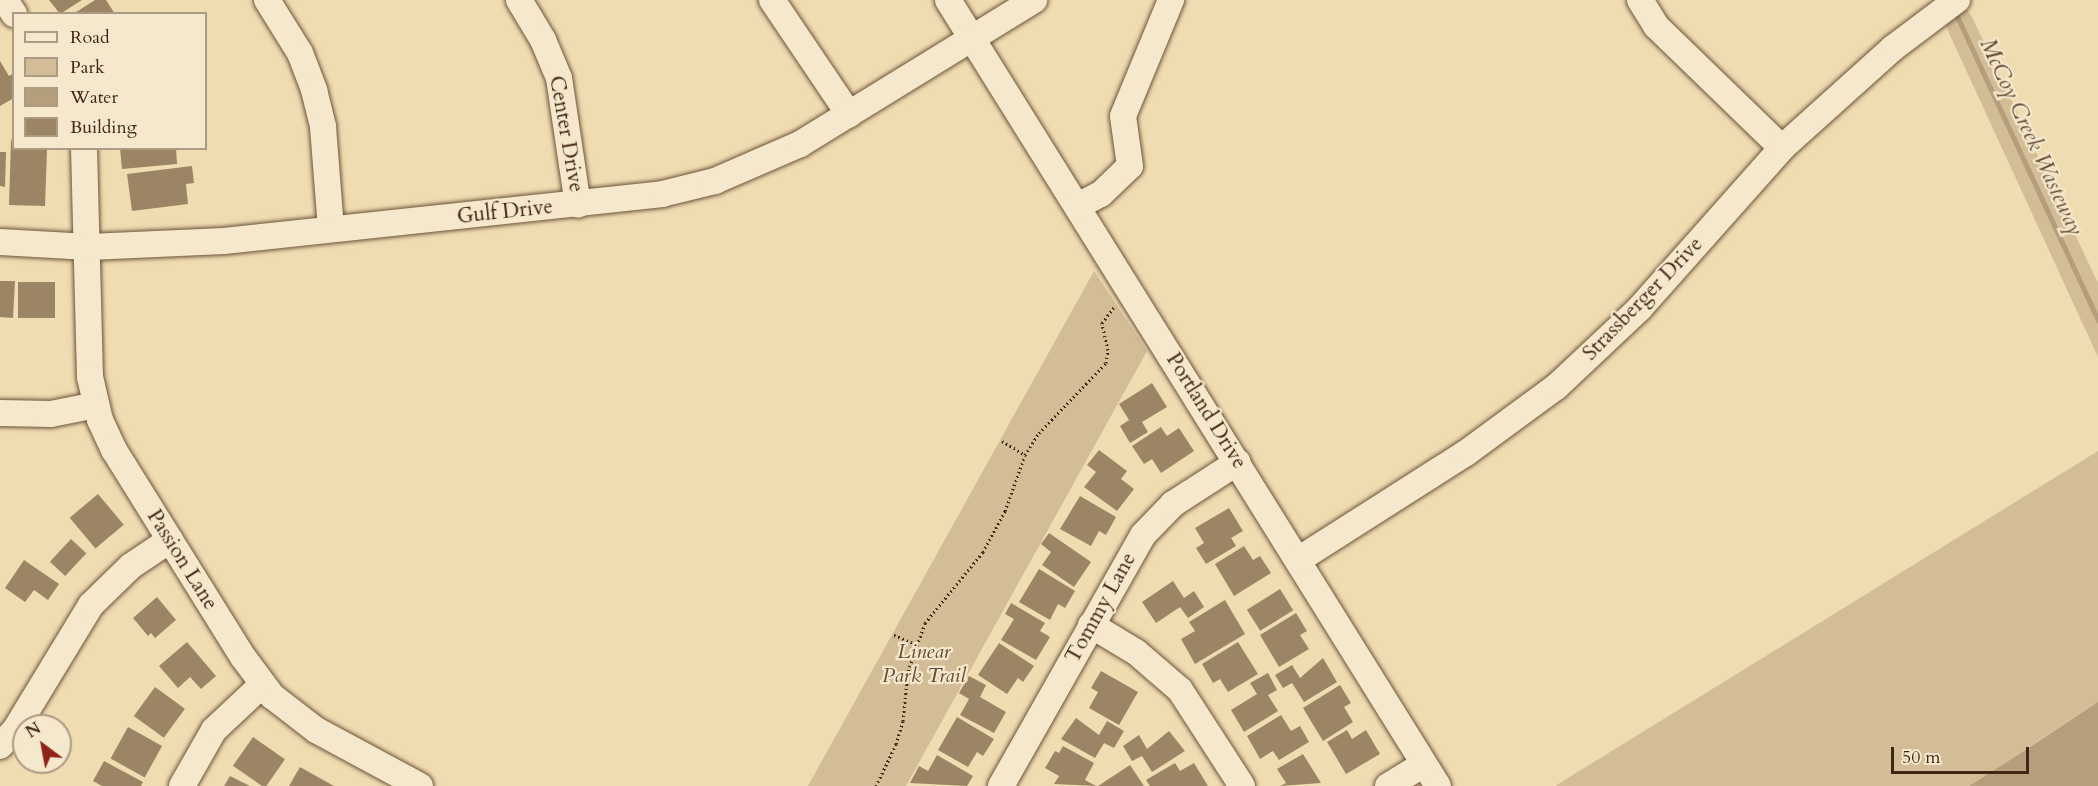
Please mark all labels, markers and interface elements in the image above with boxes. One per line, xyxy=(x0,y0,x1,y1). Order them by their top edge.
legend xyxy=(12,12,207,150)
text: Road xyxy=(70,25,110,50)
water label: McCoy Creek Wasteway xyxy=(1974,34,2088,240)
text: Park xyxy=(70,55,105,80)
street label: Center Drive xyxy=(543,74,589,194)
text: Water xyxy=(70,85,118,110)
text: Building xyxy=(70,115,137,140)
street label: Gulf Drive xyxy=(456,194,554,230)
street label: Strassberger Drive xyxy=(1578,232,1708,366)
street label: Portland Drive xyxy=(1160,348,1252,474)
street label: Passion Lane xyxy=(141,505,223,615)
street label: Tommy Lane xyxy=(1060,548,1142,668)
park label: Linear Park Trail xyxy=(882,639,966,689)
north arrow xyxy=(12,714,72,774)
text: N xyxy=(22,717,45,743)
scale bar xyxy=(1894,735,2032,773)
text: 50 m xyxy=(1902,745,1941,770)

